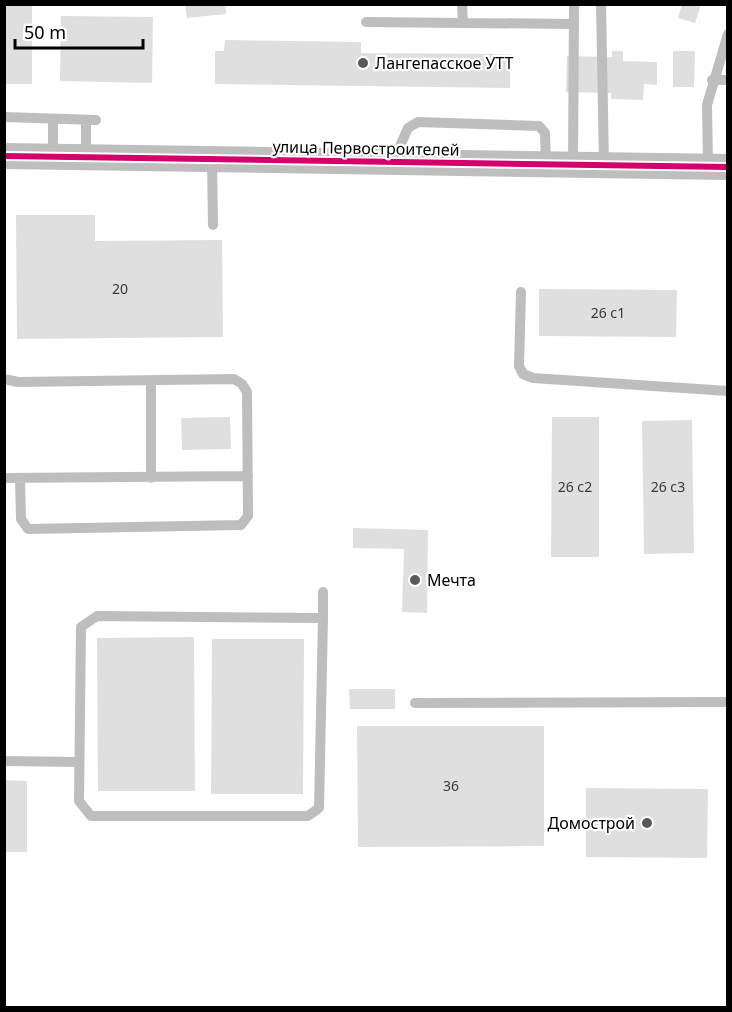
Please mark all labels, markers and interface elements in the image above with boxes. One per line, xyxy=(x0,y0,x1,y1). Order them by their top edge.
scale bar xyxy=(15,12,142,50)
text: 50 m xyxy=(24,20,66,44)
place label: Лангепасское УТТ xyxy=(375,52,513,74)
marker: Лангепасское УТТ xyxy=(356,56,370,70)
street label: улица Первостроителей xyxy=(272,135,460,161)
house number: 20 xyxy=(112,279,128,298)
house number: 26 с1 xyxy=(591,303,625,322)
house number: 26 с2 xyxy=(558,477,592,496)
house number: 26 с3 xyxy=(651,477,685,496)
place label: Мечта xyxy=(427,569,476,591)
marker: Мечта xyxy=(408,573,422,587)
house number: 36 xyxy=(443,776,459,795)
place label: Домострой xyxy=(548,812,635,834)
marker: Домострой xyxy=(640,816,654,830)

